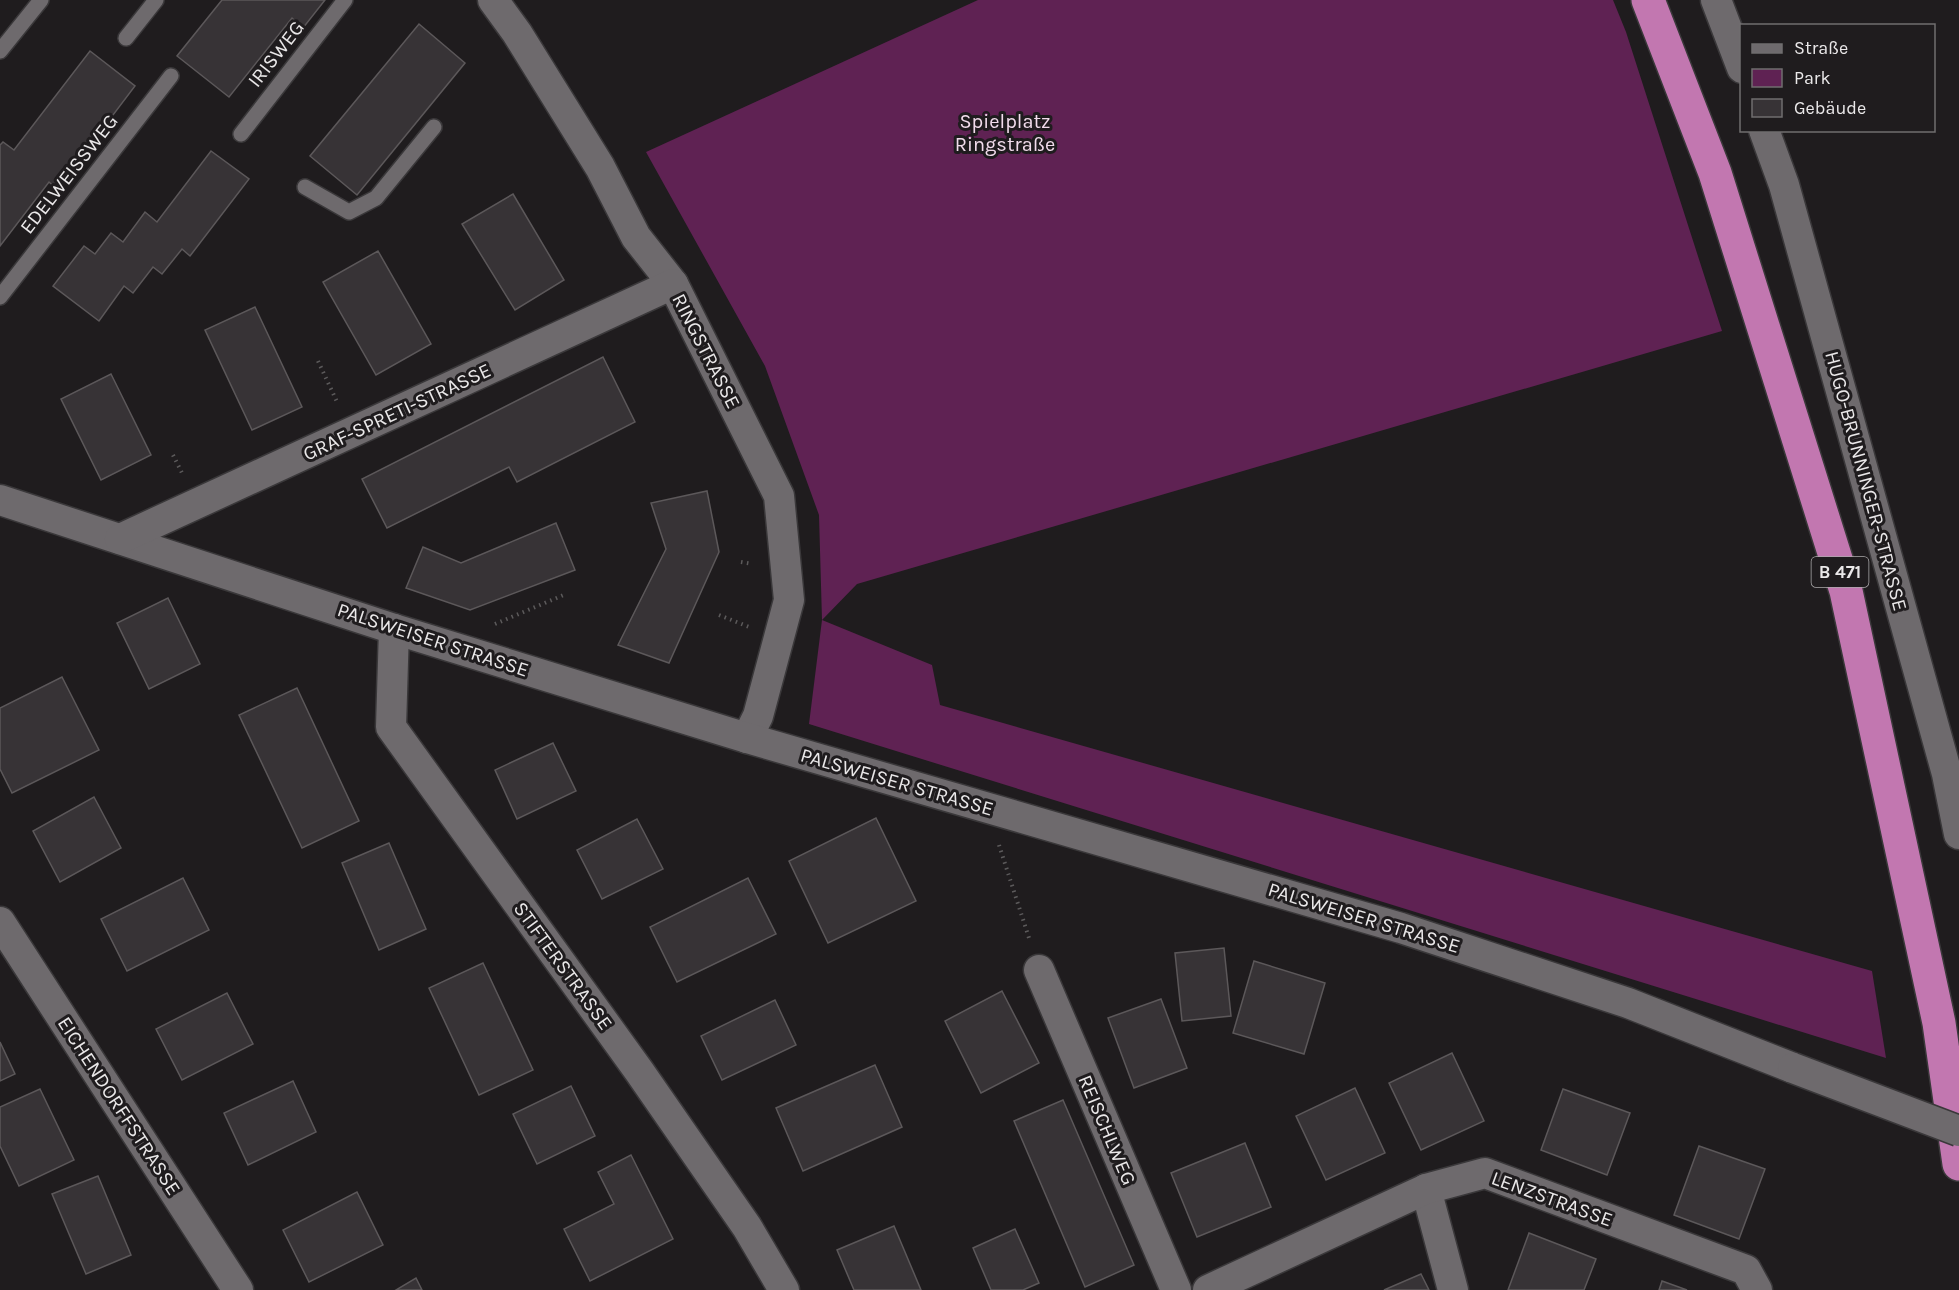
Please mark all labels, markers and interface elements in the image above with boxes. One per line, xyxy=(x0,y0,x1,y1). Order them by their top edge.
street label: IRISWEG xyxy=(243,16,309,92)
legend xyxy=(1740,24,1935,132)
text: Straße xyxy=(1794,37,1848,59)
text: Park xyxy=(1794,67,1831,89)
text: Gebäude xyxy=(1794,97,1866,119)
street label: EDELWEISSWEG xyxy=(15,110,123,238)
park label: Spielplatz Ringstraße xyxy=(955,110,1055,156)
street label: RINGSTRASSE xyxy=(667,290,745,412)
street label: HUGO-BRUNNINGER-STRASSE xyxy=(1820,349,1912,613)
street label: GRAF-SPRETI-STRASSE xyxy=(299,358,495,466)
road number: B 471 xyxy=(1812,557,1868,587)
street label: PALSWEISER STRASSE xyxy=(335,598,531,682)
street label: PALSWEISER STRASSE xyxy=(798,743,996,821)
street label: PALSWEISER STRASSE xyxy=(1265,878,1463,958)
street label: STIFTERSTRASSE xyxy=(509,897,617,1035)
street label: EICHENDORFFSTRASSE xyxy=(53,1013,185,1199)
street label: REISCHLWEG xyxy=(1073,1071,1141,1189)
street label: LENZSTRASSE xyxy=(1488,1166,1616,1232)

